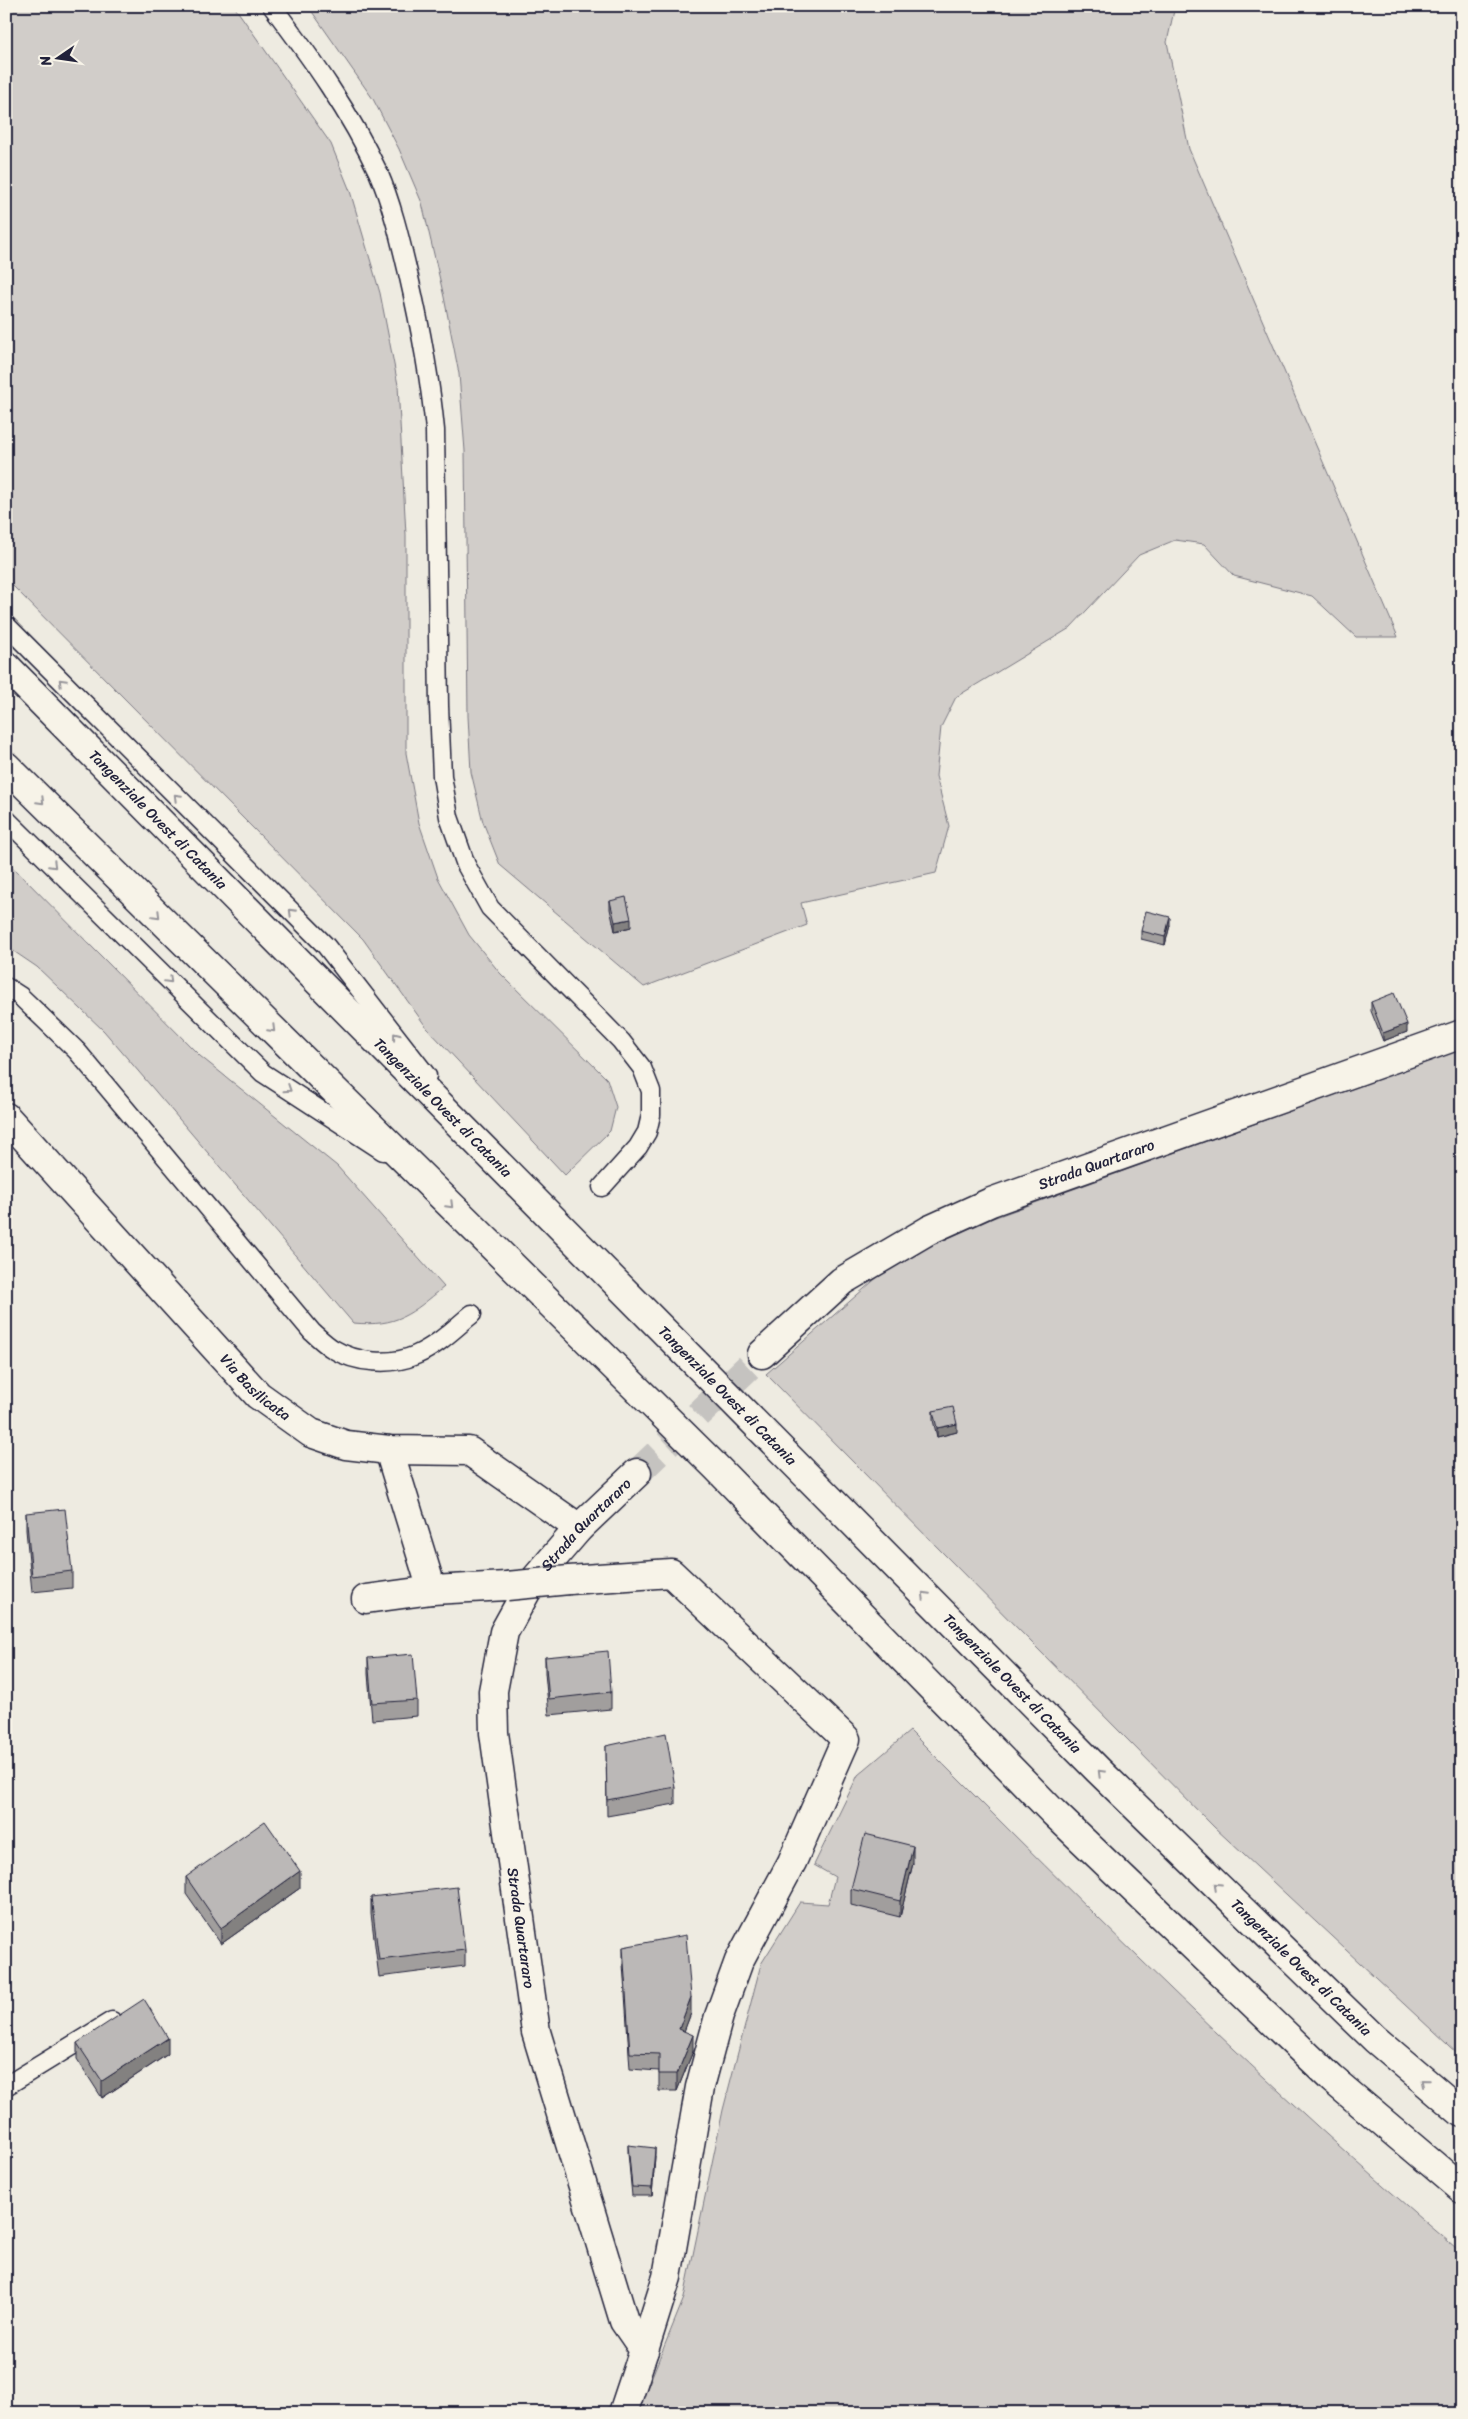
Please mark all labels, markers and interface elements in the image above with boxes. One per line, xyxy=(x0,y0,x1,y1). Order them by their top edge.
north arrow xyxy=(32,32,82,82)
text: N xyxy=(32,53,59,69)
one-way arrow xyxy=(59,679,68,688)
street label: Tangenziale Ovest di Catania xyxy=(82,743,234,896)
one-way arrow xyxy=(174,794,183,803)
one-way arrow xyxy=(35,795,44,804)
one-way arrow xyxy=(48,859,57,868)
one-way arrow xyxy=(151,909,160,918)
one-way arrow xyxy=(288,909,297,918)
one-way arrow xyxy=(163,974,172,983)
one-way arrow xyxy=(267,1023,276,1032)
street label: Tangenziale Ovest di Catania xyxy=(367,1031,519,1184)
one-way arrow xyxy=(393,1032,402,1042)
one-way arrow xyxy=(282,1083,292,1092)
street label: Strada Quartararo xyxy=(1034,1132,1159,1197)
one-way arrow xyxy=(445,1199,454,1208)
street label: Tangenziale Ovest di Catania xyxy=(652,1319,803,1472)
street label: Via Basilicata xyxy=(213,1347,297,1428)
street label: Strada Quartararo xyxy=(534,1471,638,1577)
one-way arrow xyxy=(922,1592,931,1601)
street label: Tangenziale Ovest di Catania xyxy=(937,1607,1088,1760)
one-way arrow xyxy=(1098,1770,1107,1779)
street label: Strada Quartararo xyxy=(500,1866,542,1991)
one-way arrow xyxy=(1214,1883,1223,1892)
street label: Tangenziale Ovest di Catania xyxy=(1224,1892,1378,2043)
one-way arrow xyxy=(1421,2078,1430,2087)

